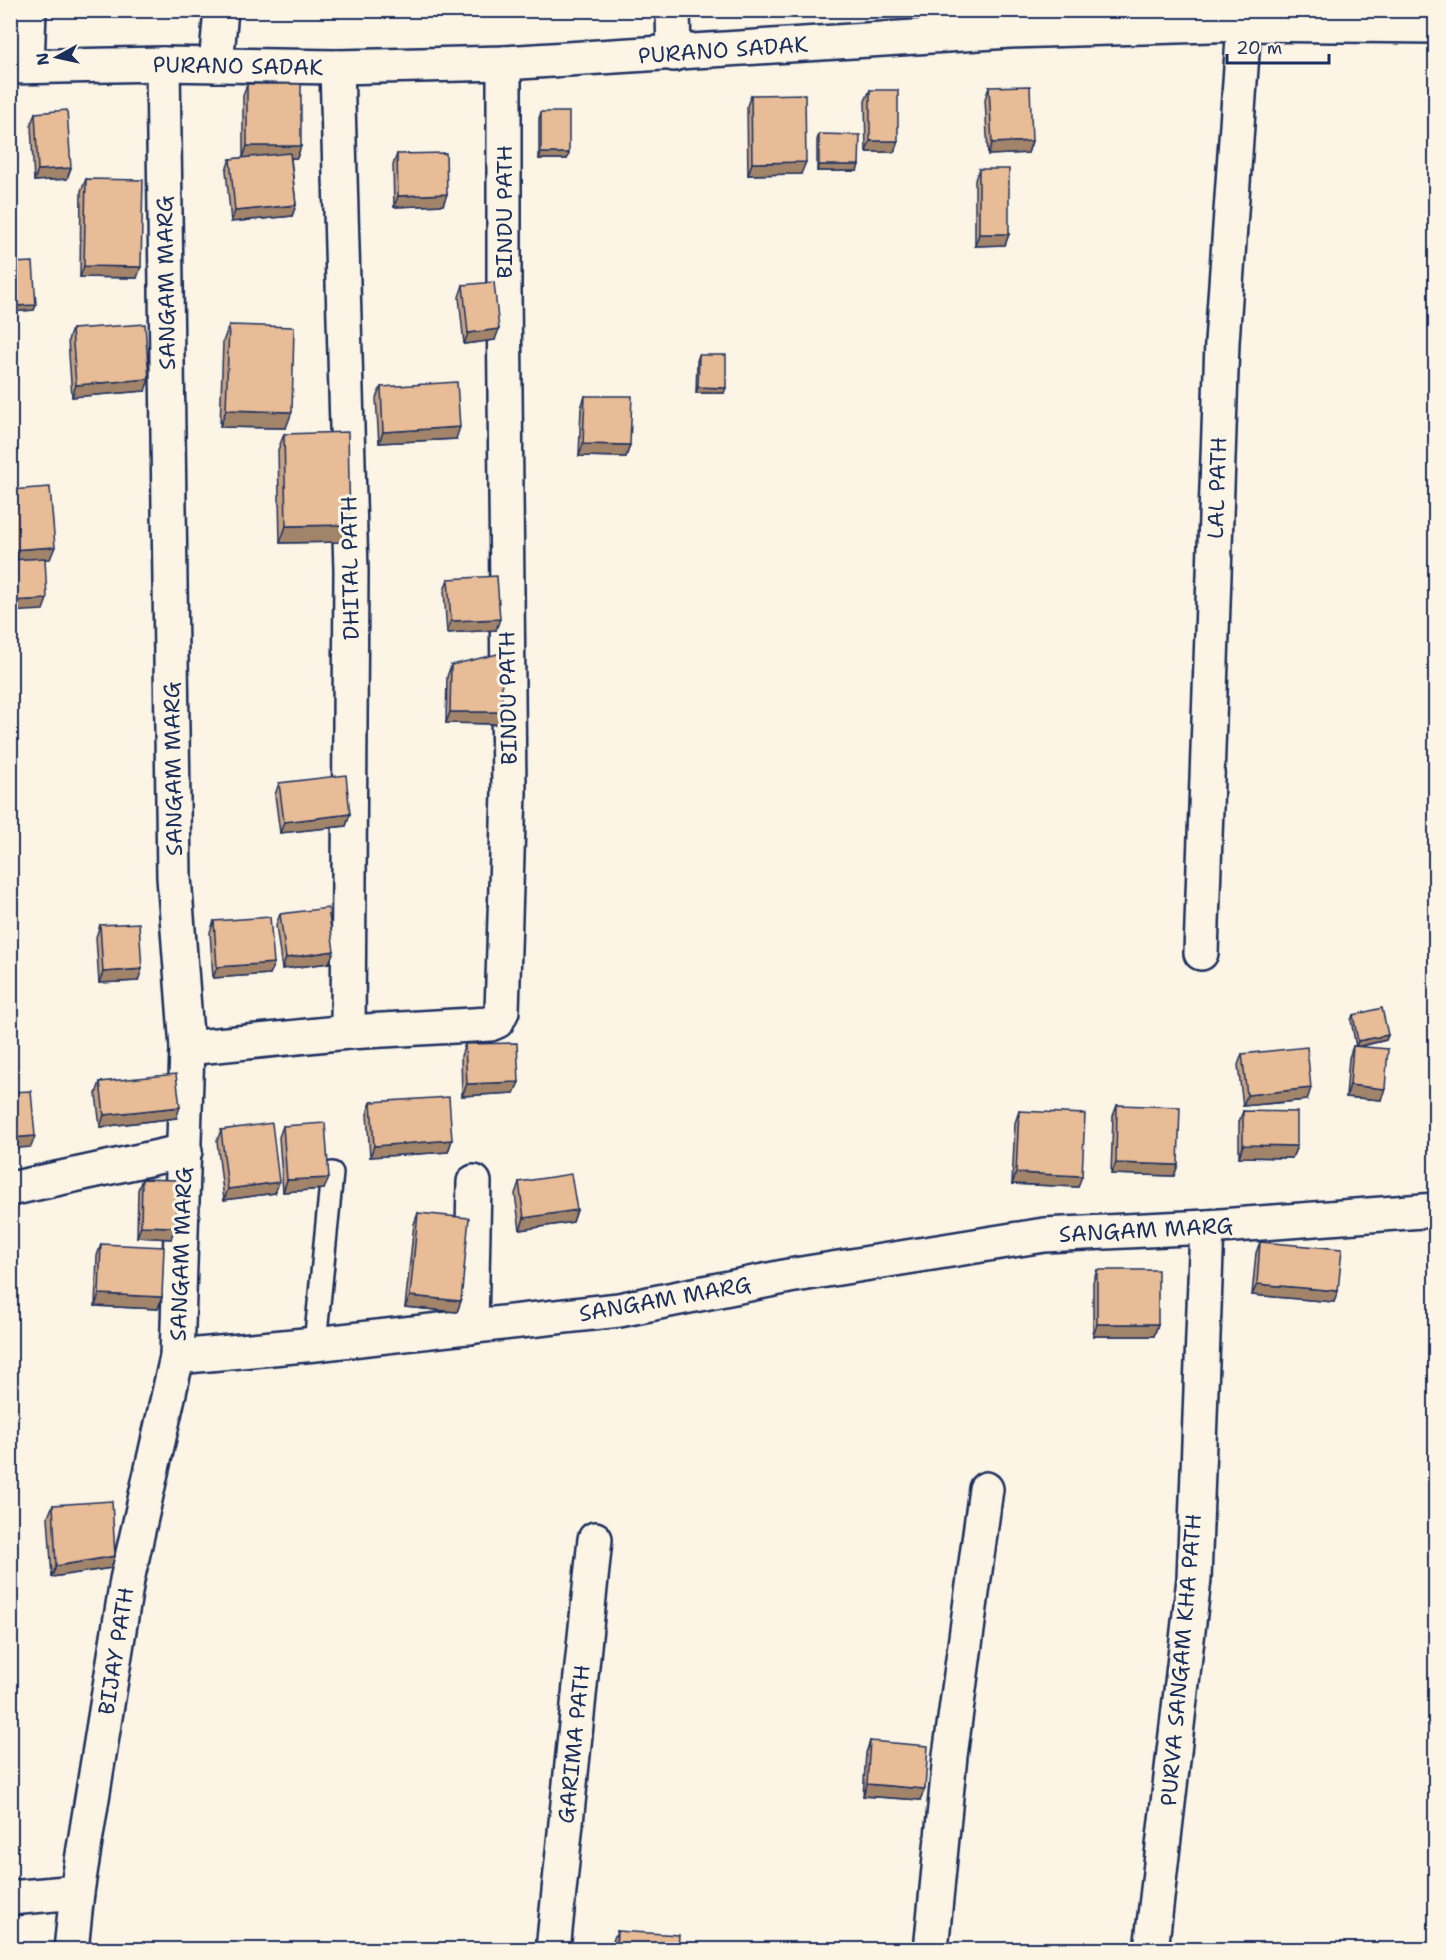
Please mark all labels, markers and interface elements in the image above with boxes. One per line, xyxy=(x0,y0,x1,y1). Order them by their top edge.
north arrow xyxy=(27,27,87,87)
scale bar xyxy=(1227,27,1329,65)
street label: PURANO SADAK xyxy=(637,30,809,70)
text: 20 m xyxy=(1236,36,1282,60)
street label: PURANO SADAK xyxy=(152,50,324,82)
text: N xyxy=(31,51,54,67)
street label: BINDU PATH xyxy=(490,145,519,279)
street label: SANGAM MARG xyxy=(150,195,182,370)
street label: LAL PATH xyxy=(1201,437,1233,539)
street label: DHITAL PATH xyxy=(334,496,366,640)
street label: BINDU PATH xyxy=(492,631,524,765)
street label: SANGAM MARG xyxy=(157,681,189,856)
street label: SANGAM MARG xyxy=(163,1166,199,1342)
street label: SANGAM MARG xyxy=(1058,1211,1234,1249)
street label: SANGAM MARG xyxy=(577,1270,754,1328)
street label: PURVA SANGAM KHA PATH xyxy=(1154,1513,1208,1807)
street label: BIJAY PATH xyxy=(92,1585,140,1717)
street label: GARIMA PATH xyxy=(551,1663,597,1825)

